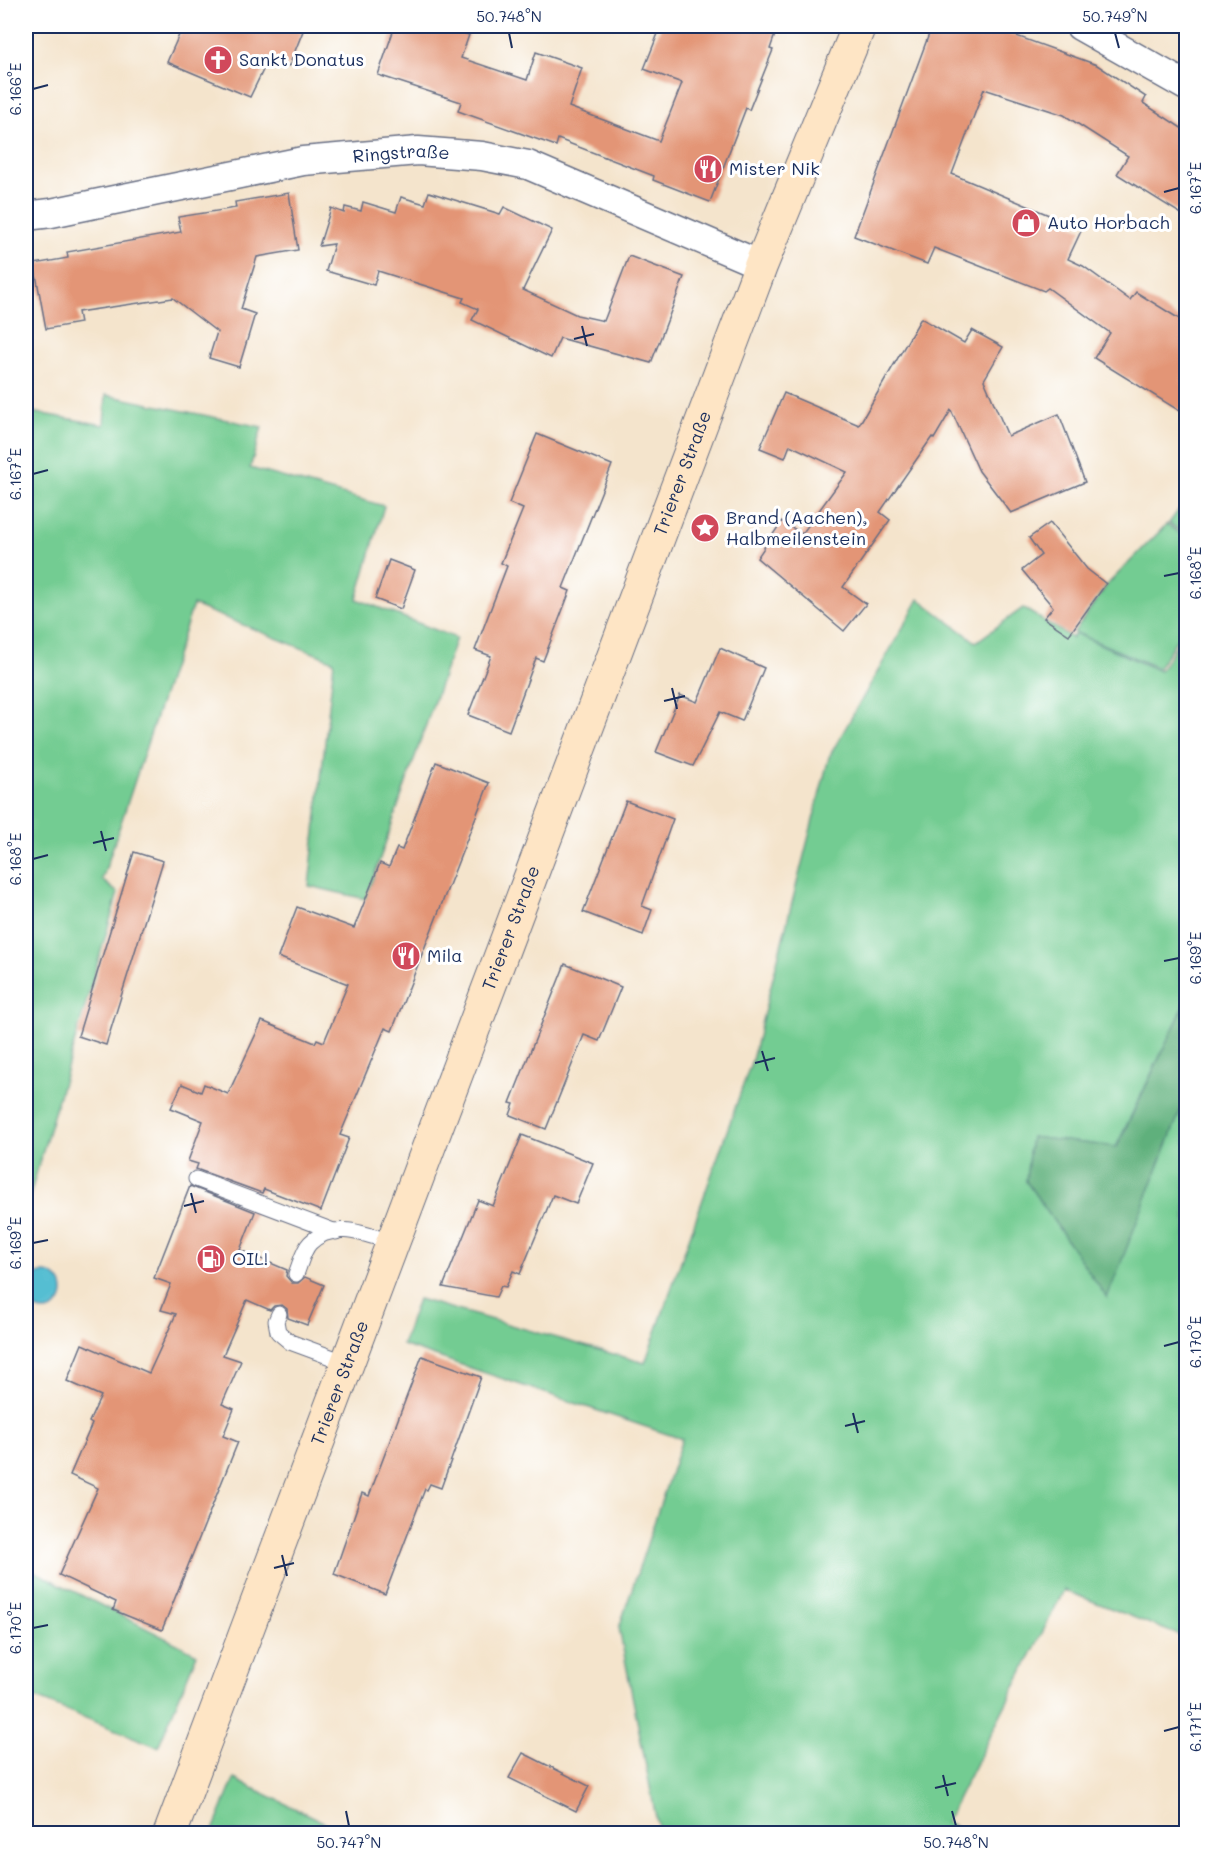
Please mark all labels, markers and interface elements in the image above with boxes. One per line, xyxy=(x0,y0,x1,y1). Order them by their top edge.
text: 50.748°N xyxy=(476,6,542,26)
text: 50.749°N xyxy=(1082,6,1148,26)
church icon: Sankt Donatus xyxy=(202,44,234,76)
place label: Sankt Donatus xyxy=(239,47,364,71)
text: 6.166°E xyxy=(5,62,25,115)
street label: Ringstraße xyxy=(352,138,451,168)
restaurant icon: Mister Nik xyxy=(692,153,724,185)
place label: Mister Nik xyxy=(729,156,820,180)
text: 6.167°E xyxy=(1185,162,1205,214)
shop icon: Auto Horbach xyxy=(1010,207,1042,239)
place label: Auto Horbach xyxy=(1047,210,1170,234)
street label: Trierer Straße xyxy=(647,407,716,539)
text: 6.167°E xyxy=(5,448,25,500)
place label: Brand (Aachen), Halbmeilenstein xyxy=(726,505,868,550)
place icon: Brand (Aachen), Halbmeilenstein xyxy=(689,512,721,544)
text: 6.168°E xyxy=(1185,546,1205,599)
text: 6.168°E xyxy=(5,832,25,885)
street label: Trierer Straße xyxy=(476,862,545,994)
text: 6.169°E xyxy=(1185,931,1205,984)
restaurant icon: Mila xyxy=(390,940,422,972)
place label: Mila xyxy=(427,943,463,967)
text: 6.169°E xyxy=(5,1216,25,1269)
fuel station icon: OIL! xyxy=(195,1243,227,1275)
place label: OIL! xyxy=(232,1246,268,1270)
text: 6.170°E xyxy=(1185,1316,1205,1368)
street label: Trierer Straße xyxy=(305,1317,373,1448)
text: 6.170°E xyxy=(5,1602,25,1654)
text: 6.171°E xyxy=(1185,1702,1205,1752)
text: 50.747°N xyxy=(317,1832,381,1852)
text: 50.748°N xyxy=(923,1832,989,1852)

